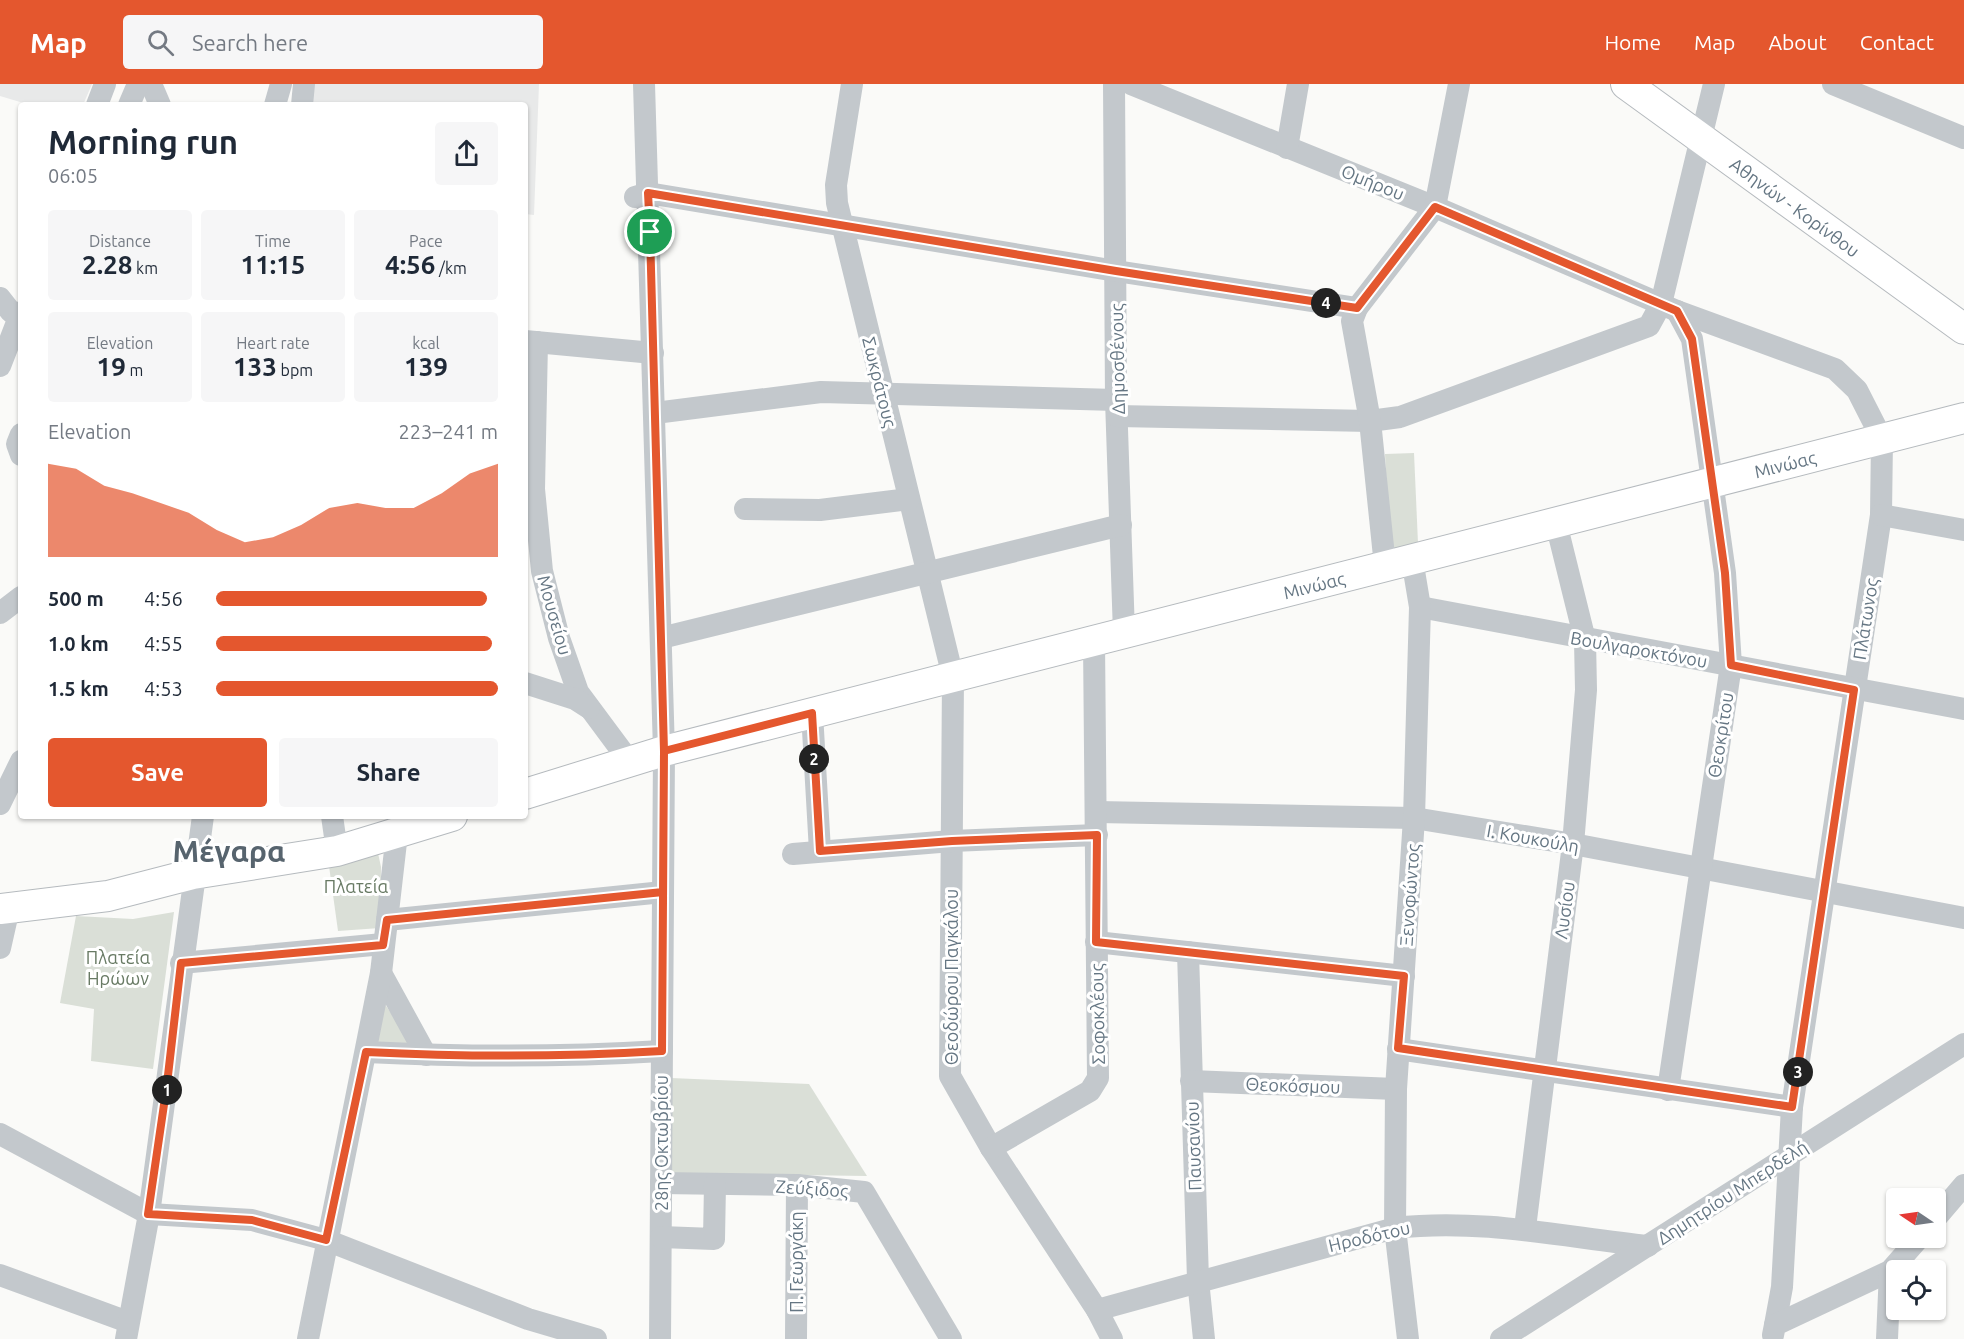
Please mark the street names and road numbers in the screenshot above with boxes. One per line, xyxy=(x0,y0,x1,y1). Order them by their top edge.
street label: Αθηνών - Κορίνθου xyxy=(1726,153,1864,261)
street label: Ομήρου xyxy=(1339,160,1407,204)
street label: Δημοσθένους xyxy=(1106,303,1129,415)
street label: Σωκράτους xyxy=(858,335,901,430)
street label: Μινώας xyxy=(1752,447,1818,482)
street label: Μινώας xyxy=(1281,568,1347,603)
street label: Μουσείου xyxy=(534,573,576,657)
street label: Πλάτωνος xyxy=(1849,577,1882,661)
street label: Βουλγαροκτόνου xyxy=(1569,627,1709,671)
street label: Θεοκρίτου xyxy=(1703,691,1737,779)
street label: Ι. Κουκούλη xyxy=(1485,820,1581,856)
street label: Ξενοφώντος xyxy=(1395,843,1424,947)
street label: Λυσίου xyxy=(1550,880,1578,940)
street label: Θεοδώρου Παγκάλου xyxy=(941,889,961,1065)
street label: Σοφοκλέους xyxy=(1086,963,1109,1065)
street label: Θεοκόσμου xyxy=(1245,1073,1341,1097)
street label: 28ης Οκτωβρίου xyxy=(651,1075,672,1211)
street label: Παυσανίου xyxy=(1181,1101,1205,1191)
street label: Δημητρίου Μπερδελή xyxy=(1653,1136,1811,1248)
street label: Ζεύξιδος xyxy=(775,1175,849,1202)
street label: Π. Γεωργάκη xyxy=(786,1211,806,1313)
street label: Ηροδότου xyxy=(1326,1217,1412,1255)

